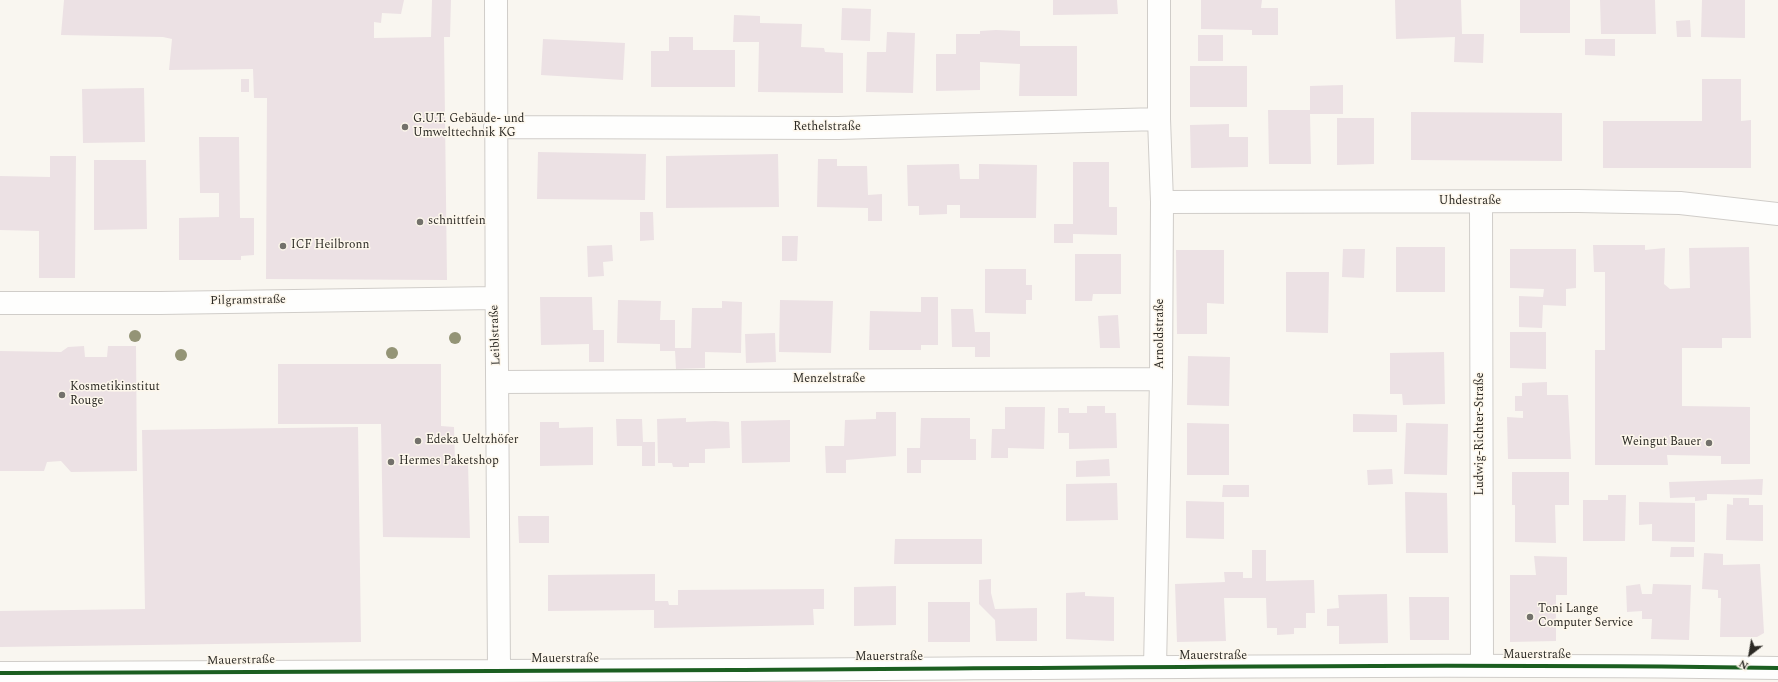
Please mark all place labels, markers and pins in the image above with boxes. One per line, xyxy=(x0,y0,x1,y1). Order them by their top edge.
place label: G.U.T. Gebäude- und Umwelttechnik KG xyxy=(413,113,524,141)
marker: G.U.T. Gebäude- und Umwelttechnik KG xyxy=(400,122,410,132)
place label: schnittfein xyxy=(428,215,486,229)
marker: schnittfein xyxy=(415,217,425,227)
place label: ICF Heilbronn xyxy=(291,239,370,253)
marker: ICF Heilbronn xyxy=(278,241,288,251)
place label: Kosmetikinstitut Rouge xyxy=(70,381,160,409)
marker: Kosmetikinstitut Rouge xyxy=(57,390,67,400)
place label: Edeka Ueltzhöfer xyxy=(426,434,519,448)
marker: Edeka Ueltzhöfer xyxy=(413,436,423,446)
place label: Weingut Bauer xyxy=(1621,436,1701,450)
marker: Weingut Bauer xyxy=(1704,438,1714,448)
place label: Hermes Paketshop xyxy=(399,455,499,469)
marker: Hermes Paketshop xyxy=(386,457,396,467)
place label: Toni Lange Computer Service xyxy=(1538,603,1633,631)
marker: Toni Lange Computer Service xyxy=(1525,612,1535,622)

